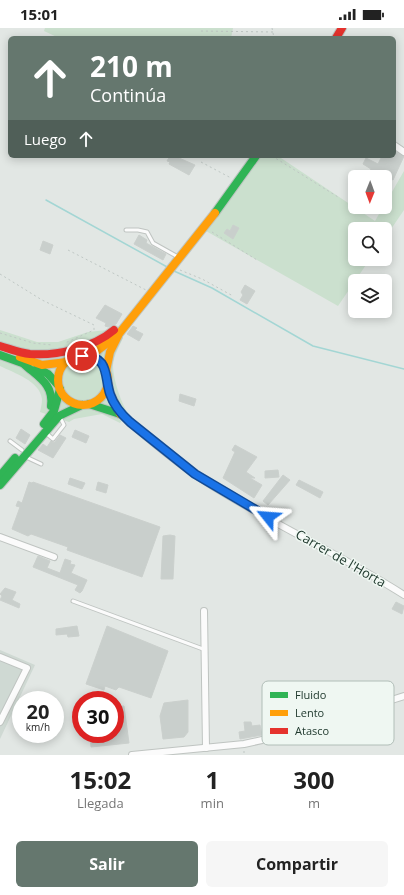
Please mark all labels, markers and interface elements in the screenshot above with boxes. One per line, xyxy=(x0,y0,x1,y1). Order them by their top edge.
text: 15:01 xyxy=(20,4,59,24)
text: 210 m xyxy=(90,47,173,85)
icon: ahead xyxy=(24,52,76,104)
text: Continúa xyxy=(90,83,166,107)
icon: ahead xyxy=(75,128,97,150)
text: Luego xyxy=(24,129,67,149)
north arrow xyxy=(348,170,392,214)
map controls xyxy=(348,170,392,318)
button: search xyxy=(348,222,392,266)
button: layers xyxy=(348,274,392,318)
pin xyxy=(65,339,99,373)
icon: arrive xyxy=(71,345,93,367)
position arrow xyxy=(247,496,289,538)
street label: Carrer de l'Horta xyxy=(293,525,389,591)
legend xyxy=(262,681,394,745)
text: Fluido xyxy=(295,687,327,702)
speed limit sign: 30 xyxy=(72,691,124,743)
text: 20 xyxy=(27,698,49,725)
text: Lento xyxy=(295,705,325,720)
text: km/h xyxy=(26,720,50,734)
text: Atasco xyxy=(295,723,330,738)
text: 15:02 xyxy=(69,763,131,796)
text: 1 xyxy=(205,763,219,796)
text: 300 xyxy=(293,763,335,796)
text: Llegada xyxy=(77,794,124,812)
text: min xyxy=(201,794,224,812)
text: m xyxy=(308,794,320,812)
button: Salir xyxy=(16,841,198,887)
button: Compartir xyxy=(206,841,388,887)

